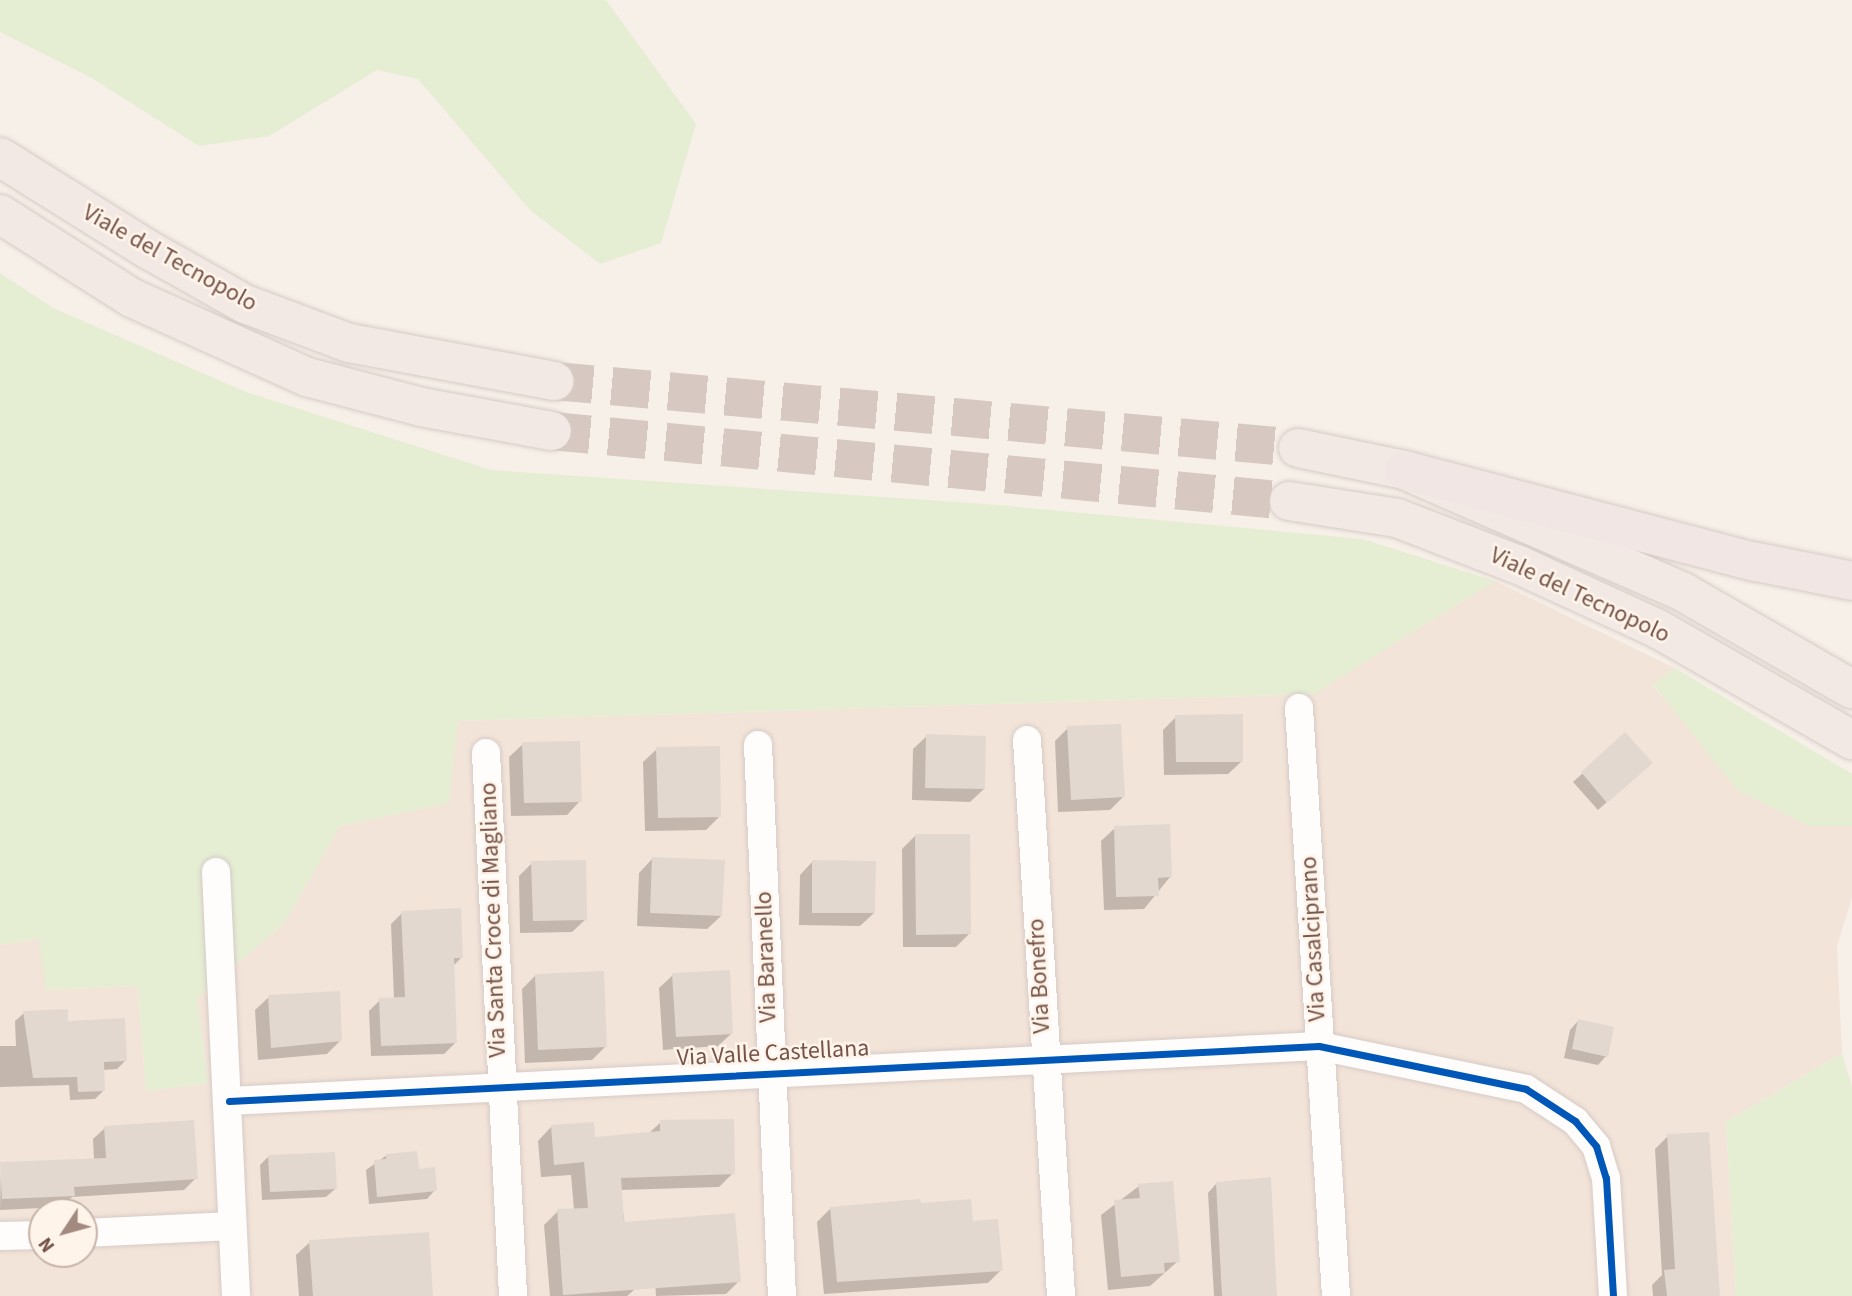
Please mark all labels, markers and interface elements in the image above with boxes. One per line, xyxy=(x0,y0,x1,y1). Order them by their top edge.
street label: Viale del Tecnopolo xyxy=(78,198,262,318)
street label: Viale del Tecnopolo xyxy=(1486,541,1674,649)
street label: Via Santa Croce di Magliano xyxy=(474,782,512,1058)
street label: Via Casalciprano xyxy=(1294,856,1332,1022)
street label: Via Baranello xyxy=(749,891,783,1023)
street label: Via Bonefro xyxy=(1022,918,1056,1034)
street label: Via Valle Castellana xyxy=(676,1034,870,1072)
north arrow xyxy=(28,1198,98,1268)
text: N xyxy=(33,1231,62,1258)

